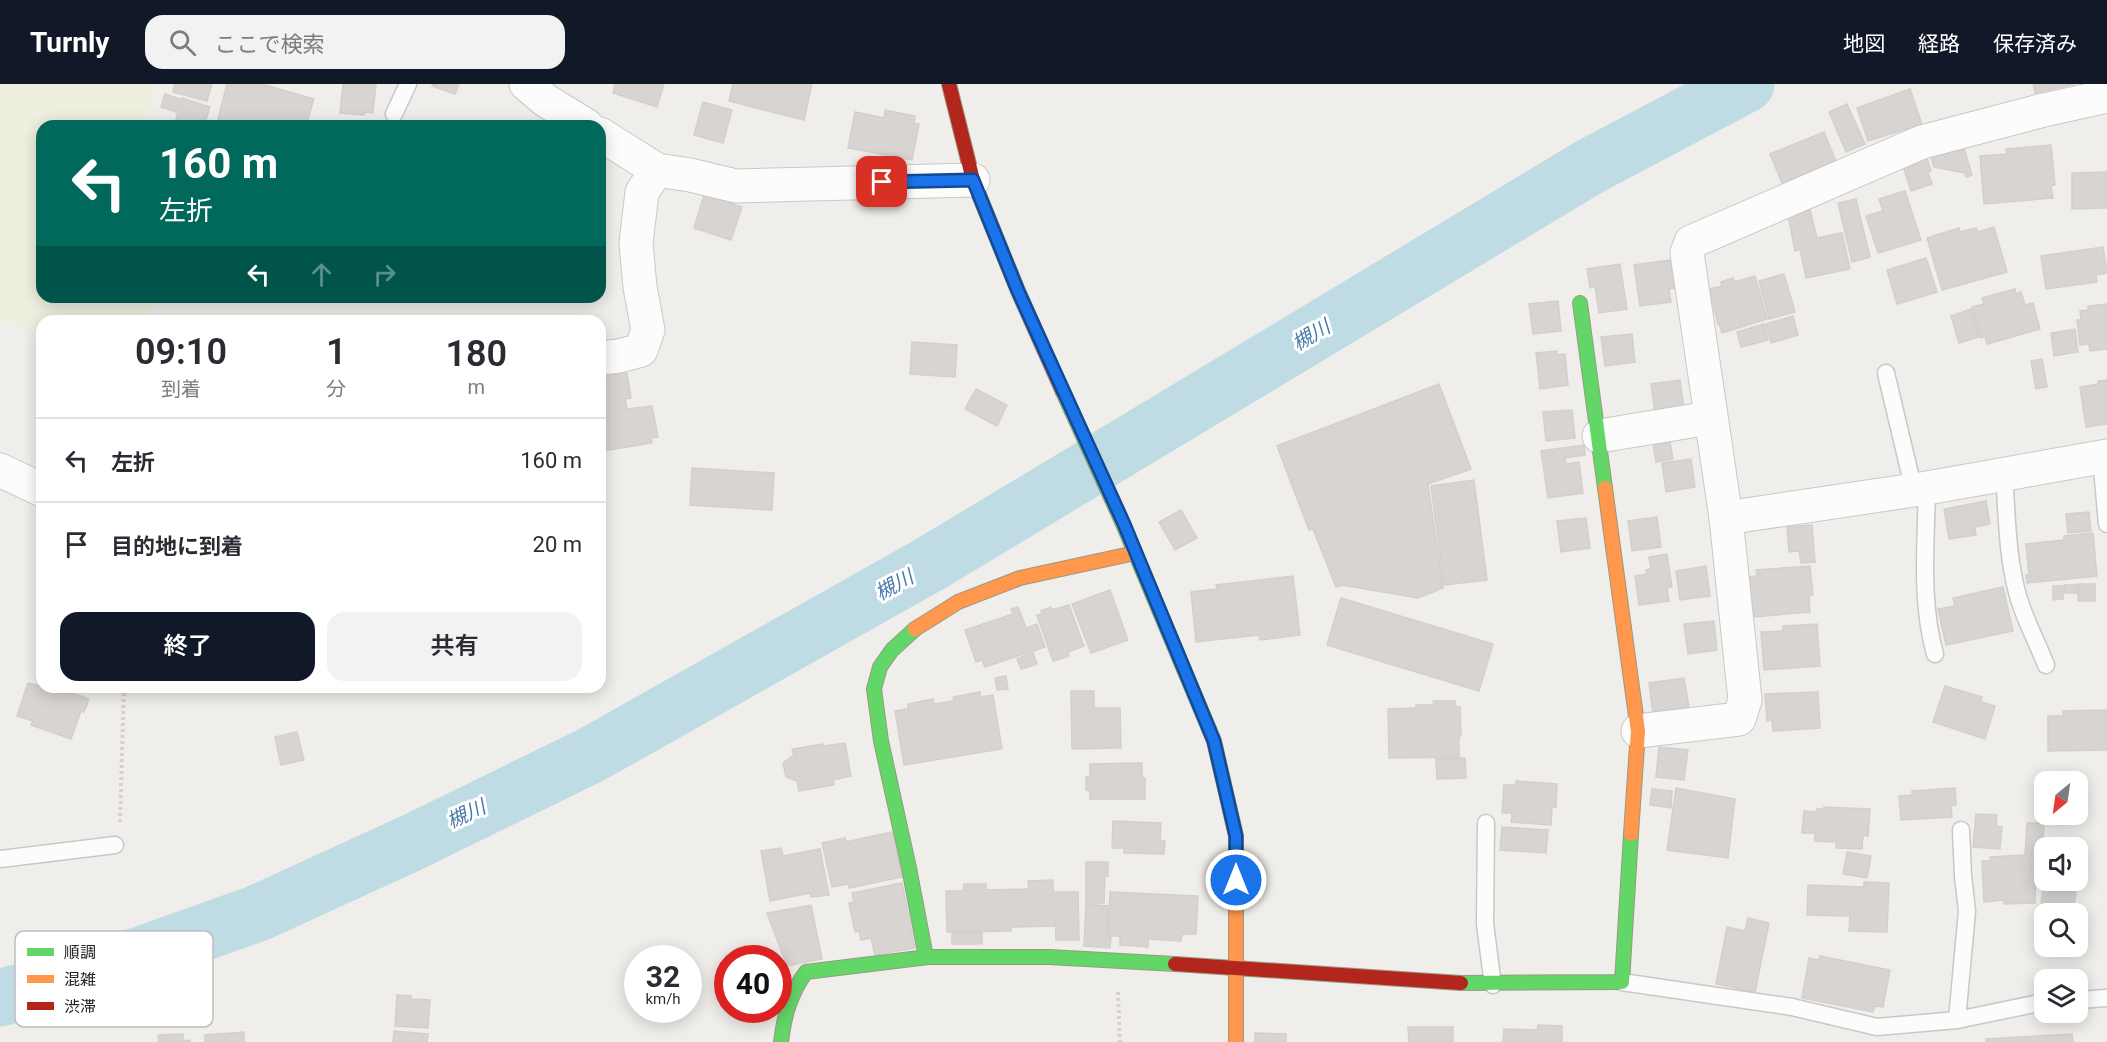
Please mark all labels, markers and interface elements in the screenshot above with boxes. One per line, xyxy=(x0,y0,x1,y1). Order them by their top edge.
search box xyxy=(145,15,565,69)
text: Turnly xyxy=(30,26,109,59)
icon: search xyxy=(166,26,199,59)
text: ここで検索 xyxy=(214,32,324,57)
text: 地図 xyxy=(1843,32,1885,56)
text: 経路 xyxy=(1918,32,1960,56)
text: 保存済み xyxy=(1993,32,2077,56)
text: 160 m xyxy=(159,139,278,188)
icon: left xyxy=(60,144,138,222)
pin xyxy=(856,156,907,207)
icon: arrive xyxy=(865,165,898,198)
text: 左折 xyxy=(159,195,213,227)
icon: left xyxy=(242,258,275,291)
icon: ahead xyxy=(305,258,338,291)
icon: right xyxy=(368,258,401,291)
water label: 槻川 xyxy=(1288,313,1336,356)
text: 09:10 xyxy=(135,331,227,373)
text: 1 xyxy=(326,331,346,373)
text: 180 xyxy=(445,333,507,375)
text: m xyxy=(467,375,485,399)
text: 到着 xyxy=(161,377,201,401)
text: 分 xyxy=(326,377,346,401)
icon: left xyxy=(60,444,93,477)
text: 160 m xyxy=(520,448,582,473)
text: 左折 xyxy=(111,450,155,475)
icon: arrive xyxy=(60,528,93,561)
text: 20 m xyxy=(533,532,582,557)
text: 目的地に到着 xyxy=(111,534,243,559)
water label: 槻川 xyxy=(871,564,919,605)
button: 終了 xyxy=(60,612,315,681)
button: 共有 xyxy=(327,612,582,681)
north arrow xyxy=(2034,771,2088,825)
map controls xyxy=(2034,771,2088,1023)
water label: 槻川 xyxy=(443,794,491,833)
button: sound xyxy=(2034,837,2088,891)
position arrow xyxy=(1204,848,1268,912)
button: search xyxy=(2034,903,2088,957)
legend xyxy=(15,931,213,1027)
text: 順調 xyxy=(64,943,96,962)
speed limit sign: 40 xyxy=(714,945,792,1023)
text: 32 xyxy=(646,959,680,994)
button: layers xyxy=(2034,969,2088,1023)
text: 混雑 xyxy=(64,970,96,989)
text: km/h xyxy=(645,990,681,1008)
text: 渋滞 xyxy=(64,997,96,1016)

